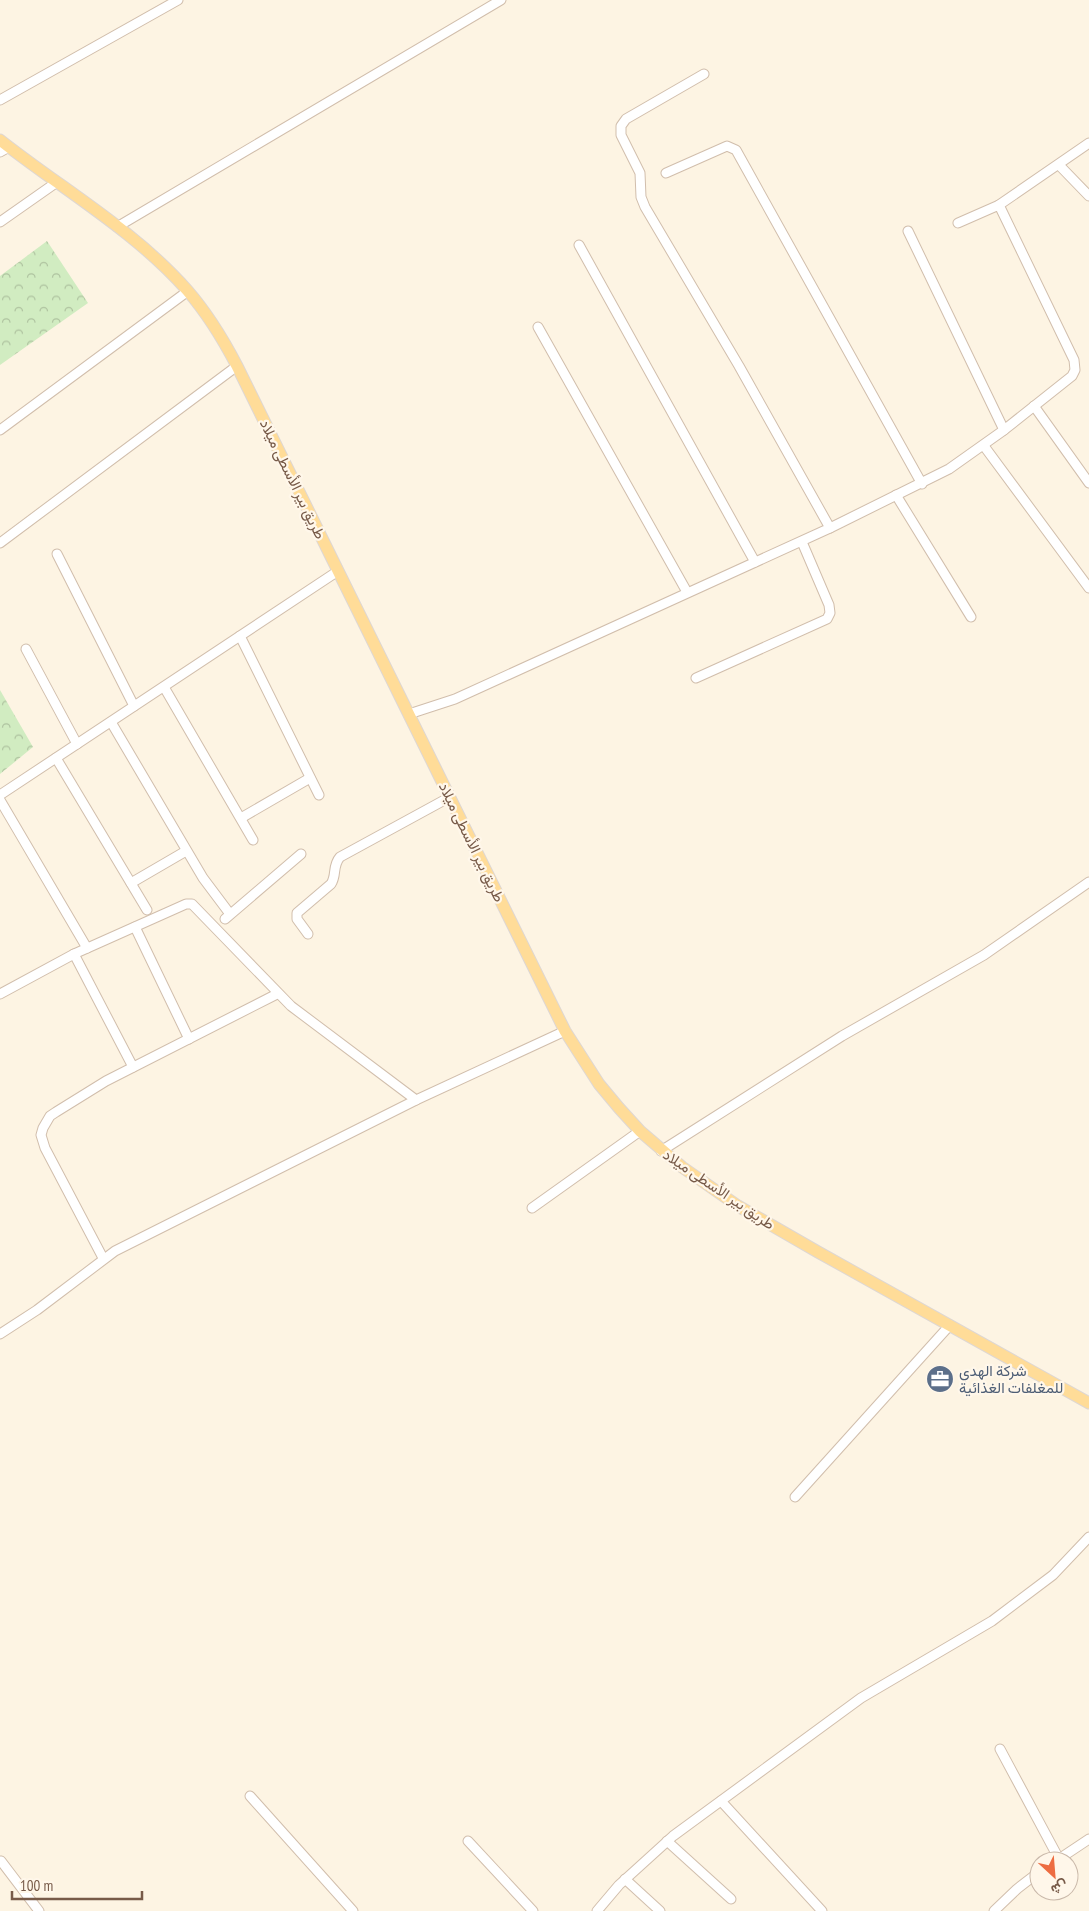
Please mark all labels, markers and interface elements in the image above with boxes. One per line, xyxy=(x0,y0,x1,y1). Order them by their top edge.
street label: طريق بير الأسطى ميلاد xyxy=(255,416,330,543)
street label: طريق بير الأسطى ميلاد xyxy=(434,779,509,906)
street label: طريق بير الأسطى ميلاد xyxy=(659,1145,779,1234)
place label: شركة الهدي للمغلفات الغذائية xyxy=(959,1361,1063,1397)
office icon: شركة الهدي للمغلفات الغذائية xyxy=(925,1364,955,1394)
north arrow xyxy=(1029,1851,1079,1901)
scale bar xyxy=(12,1868,142,1900)
text: 100 m xyxy=(20,1876,53,1895)
text: ش xyxy=(1048,1876,1071,1900)

